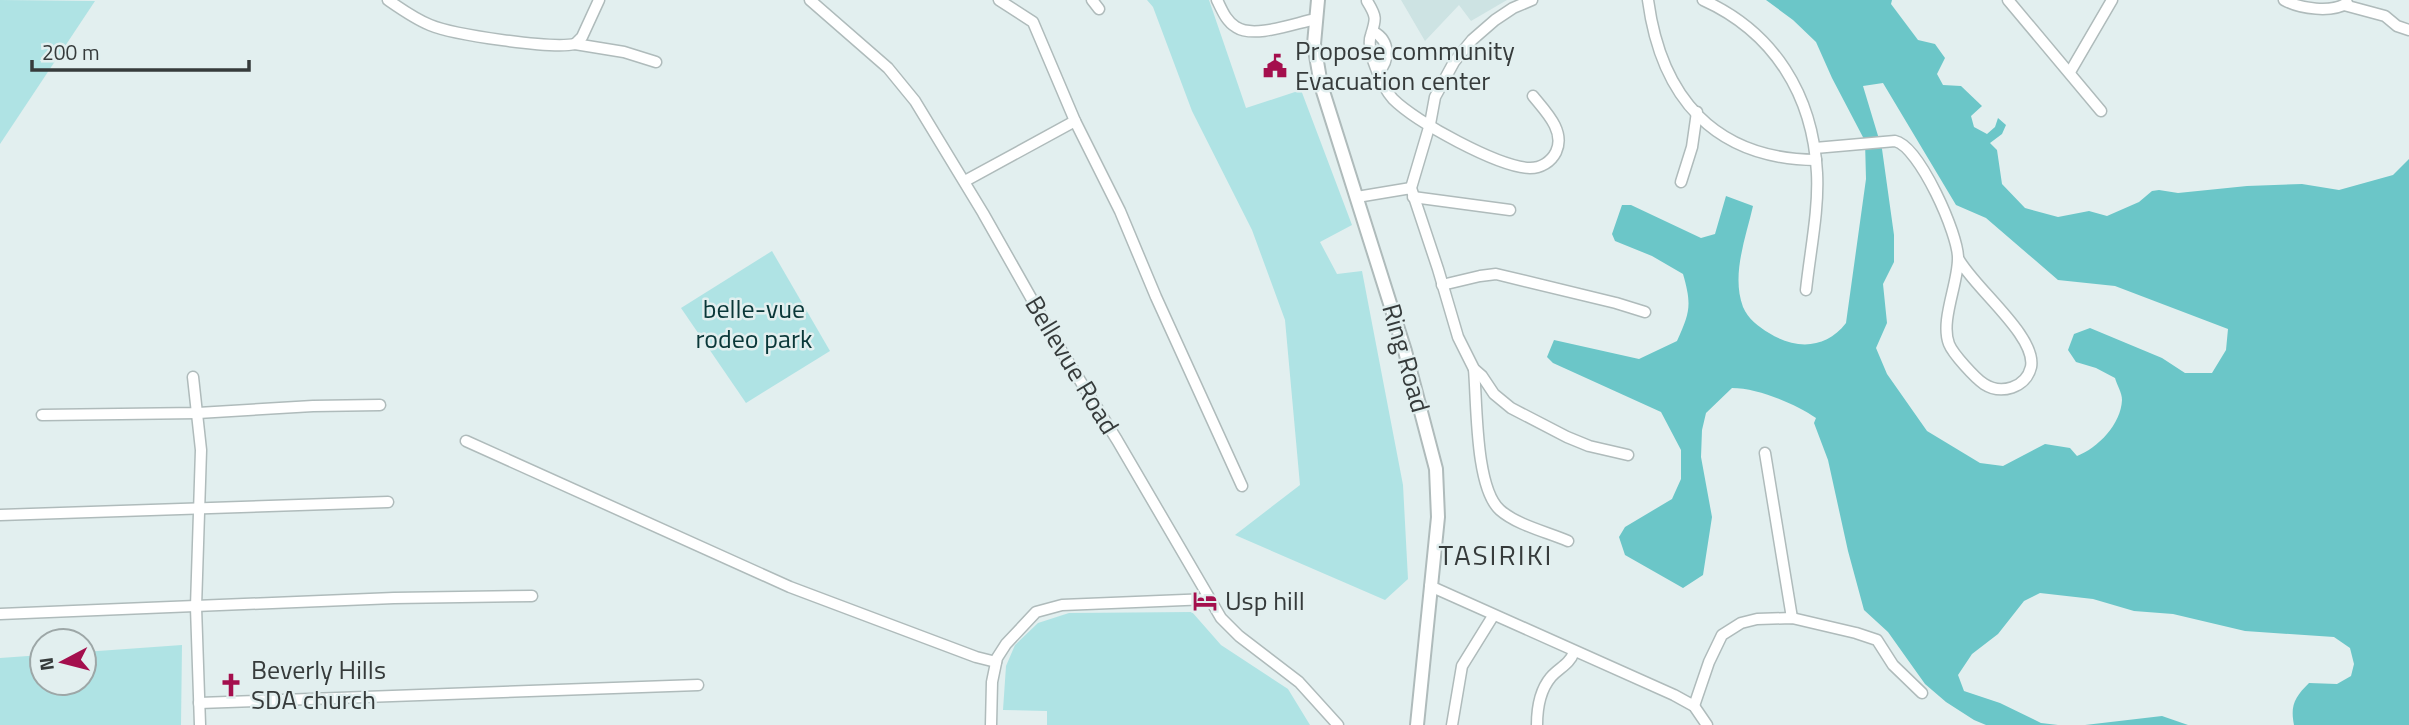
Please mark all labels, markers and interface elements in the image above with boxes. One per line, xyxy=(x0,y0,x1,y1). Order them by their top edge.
scale bar xyxy=(32,28,248,72)
place label: Propose community Evacuation center xyxy=(1295,31,1515,100)
text: 200 m xyxy=(42,36,99,68)
public building icon: Propose community Evacuation center xyxy=(1261,52,1289,80)
street label: Bellevue Road xyxy=(1016,288,1129,441)
park label: belle-vue rodeo park xyxy=(696,289,812,358)
street label: Ring Road xyxy=(1372,299,1441,417)
district label: TASIRIKI xyxy=(1439,533,1553,576)
place label: Usp hill xyxy=(1225,581,1305,620)
hotel icon: Usp hill xyxy=(1191,587,1219,615)
north arrow xyxy=(28,627,98,697)
place label: Beverly Hills SDA church xyxy=(251,650,386,719)
text: N xyxy=(30,656,61,672)
church icon: Beverly Hills SDA church xyxy=(217,671,245,699)

